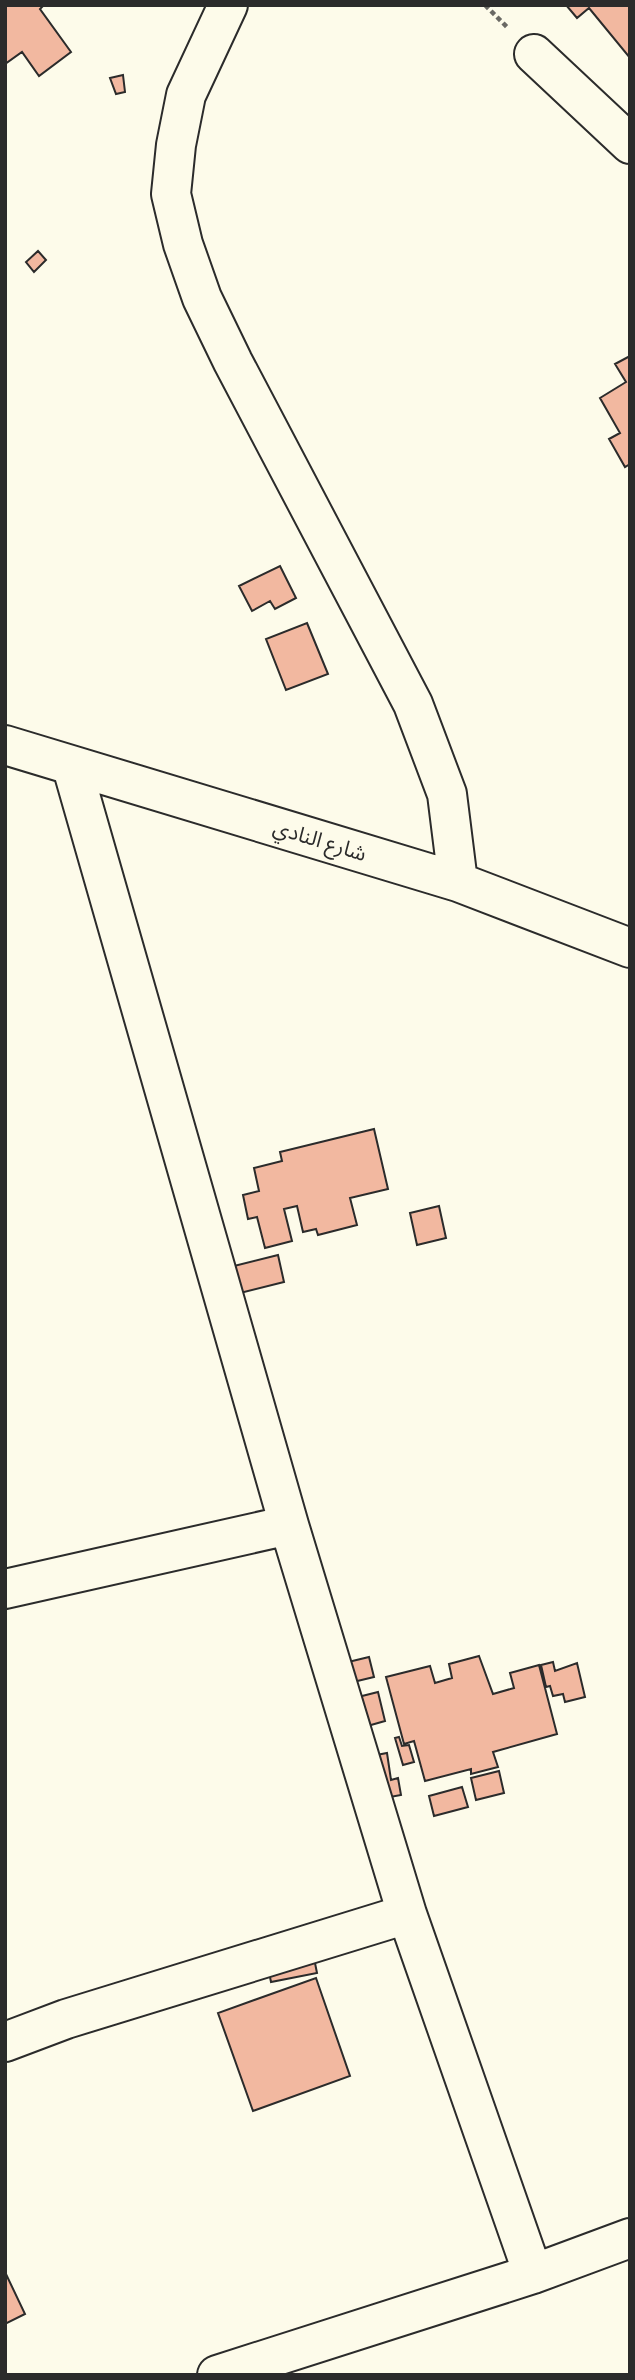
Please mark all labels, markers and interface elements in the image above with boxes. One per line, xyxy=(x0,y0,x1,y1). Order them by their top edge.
street label: شارع النادي xyxy=(269,813,370,870)

